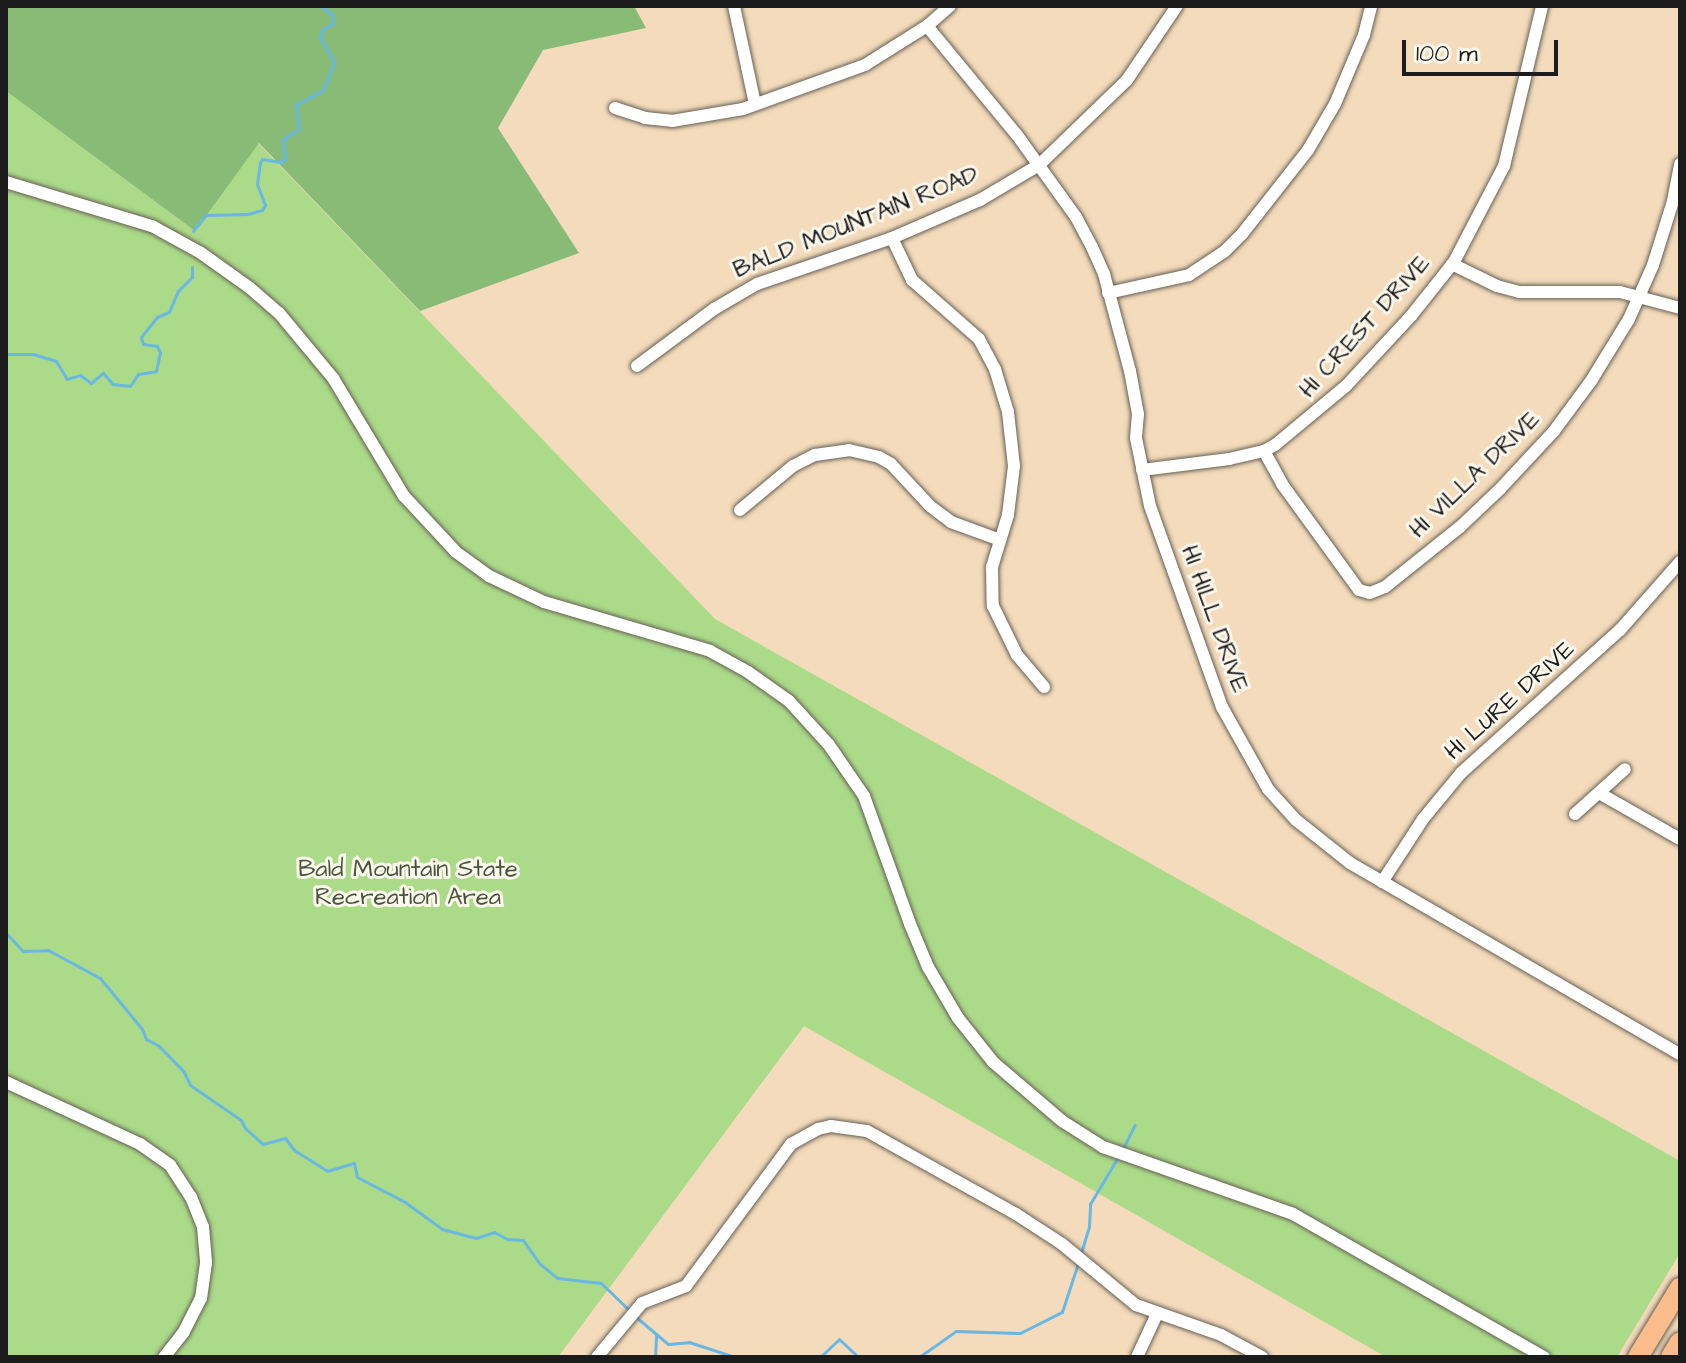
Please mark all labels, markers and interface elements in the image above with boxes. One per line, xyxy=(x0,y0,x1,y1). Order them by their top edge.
scale bar xyxy=(1406,24,1562,74)
text: 100 m xyxy=(1416,37,1478,71)
street label: BALD MOUNTAIN ROAD xyxy=(729,161,983,285)
street label: HI CREST DRIVE xyxy=(1294,250,1436,404)
street label: HI VILLA DRIVE xyxy=(1404,406,1546,544)
street label: HI HILL DRIVE xyxy=(1174,542,1254,696)
street label: HI LURE DRIVE xyxy=(1439,635,1581,767)
park label: Bald Mountain State Recreation Area xyxy=(298,856,518,912)

